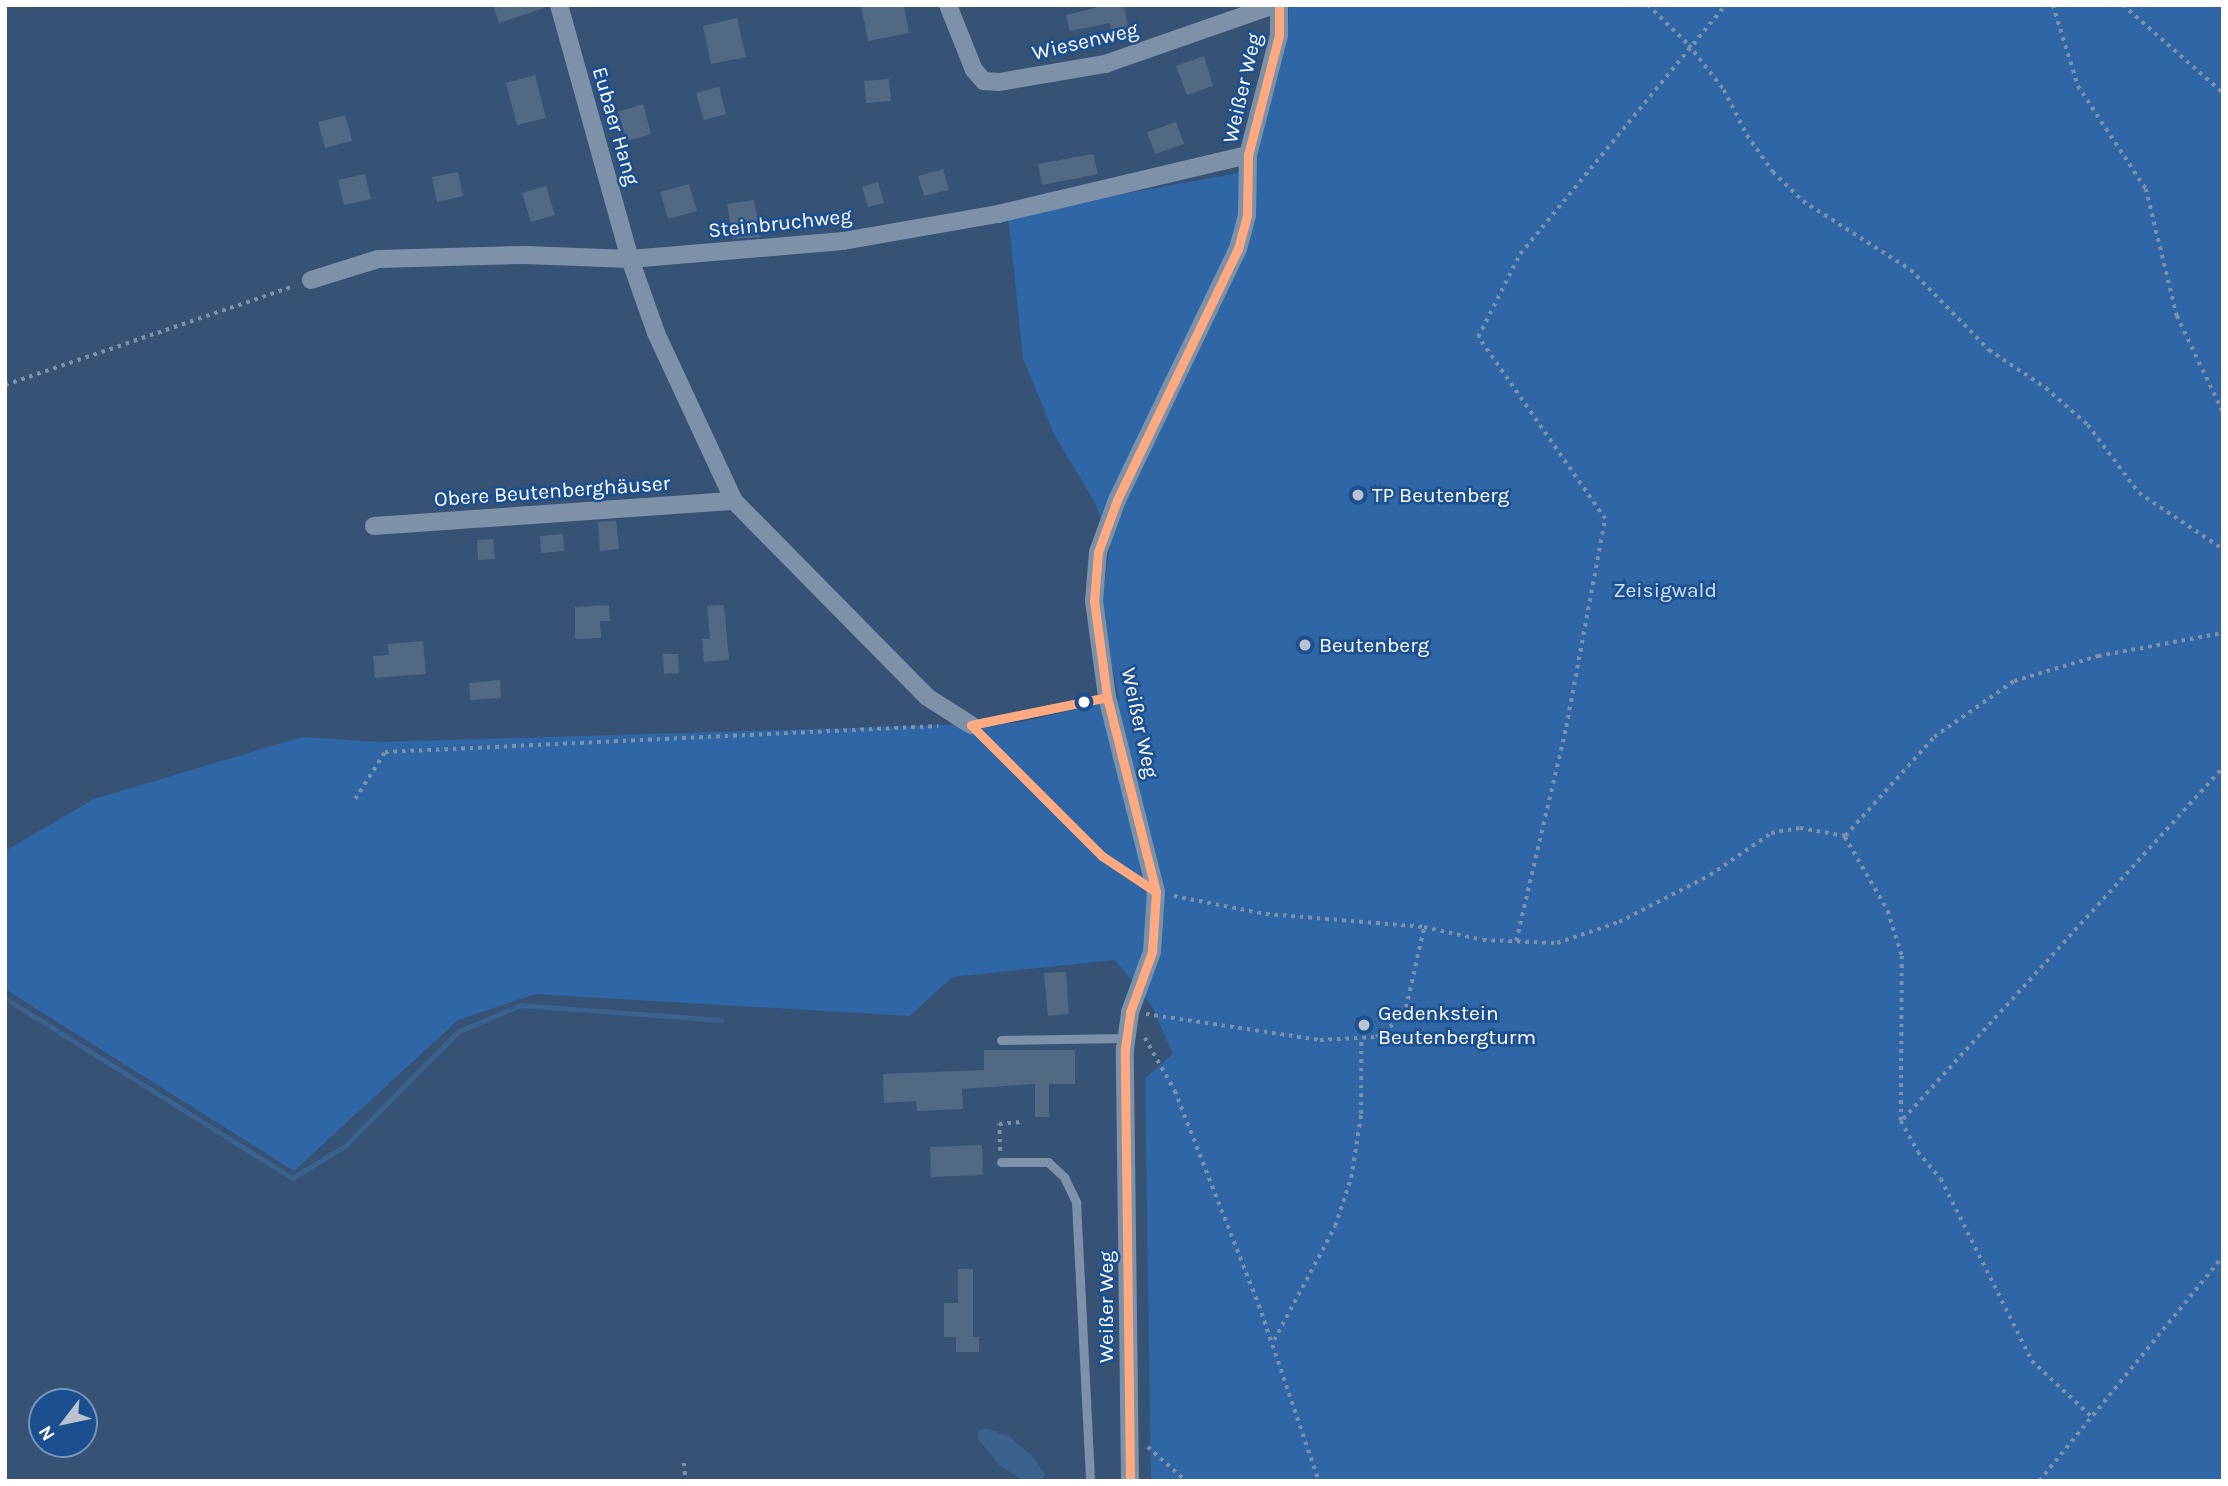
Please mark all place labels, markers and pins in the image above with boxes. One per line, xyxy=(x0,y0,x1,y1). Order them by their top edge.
place label: TP Beutenberg xyxy=(1372,482,1509,508)
marker: TP Beutenberg xyxy=(1350,487,1366,503)
place label: Beutenberg xyxy=(1319,632,1429,658)
marker: Beutenberg xyxy=(1297,637,1313,653)
unlabelled marker xyxy=(1077,695,1091,709)
place label: Gedenkstein Beutenbergturm xyxy=(1378,1000,1536,1050)
marker: Gedenkstein Beutenbergturm xyxy=(1356,1017,1372,1033)

